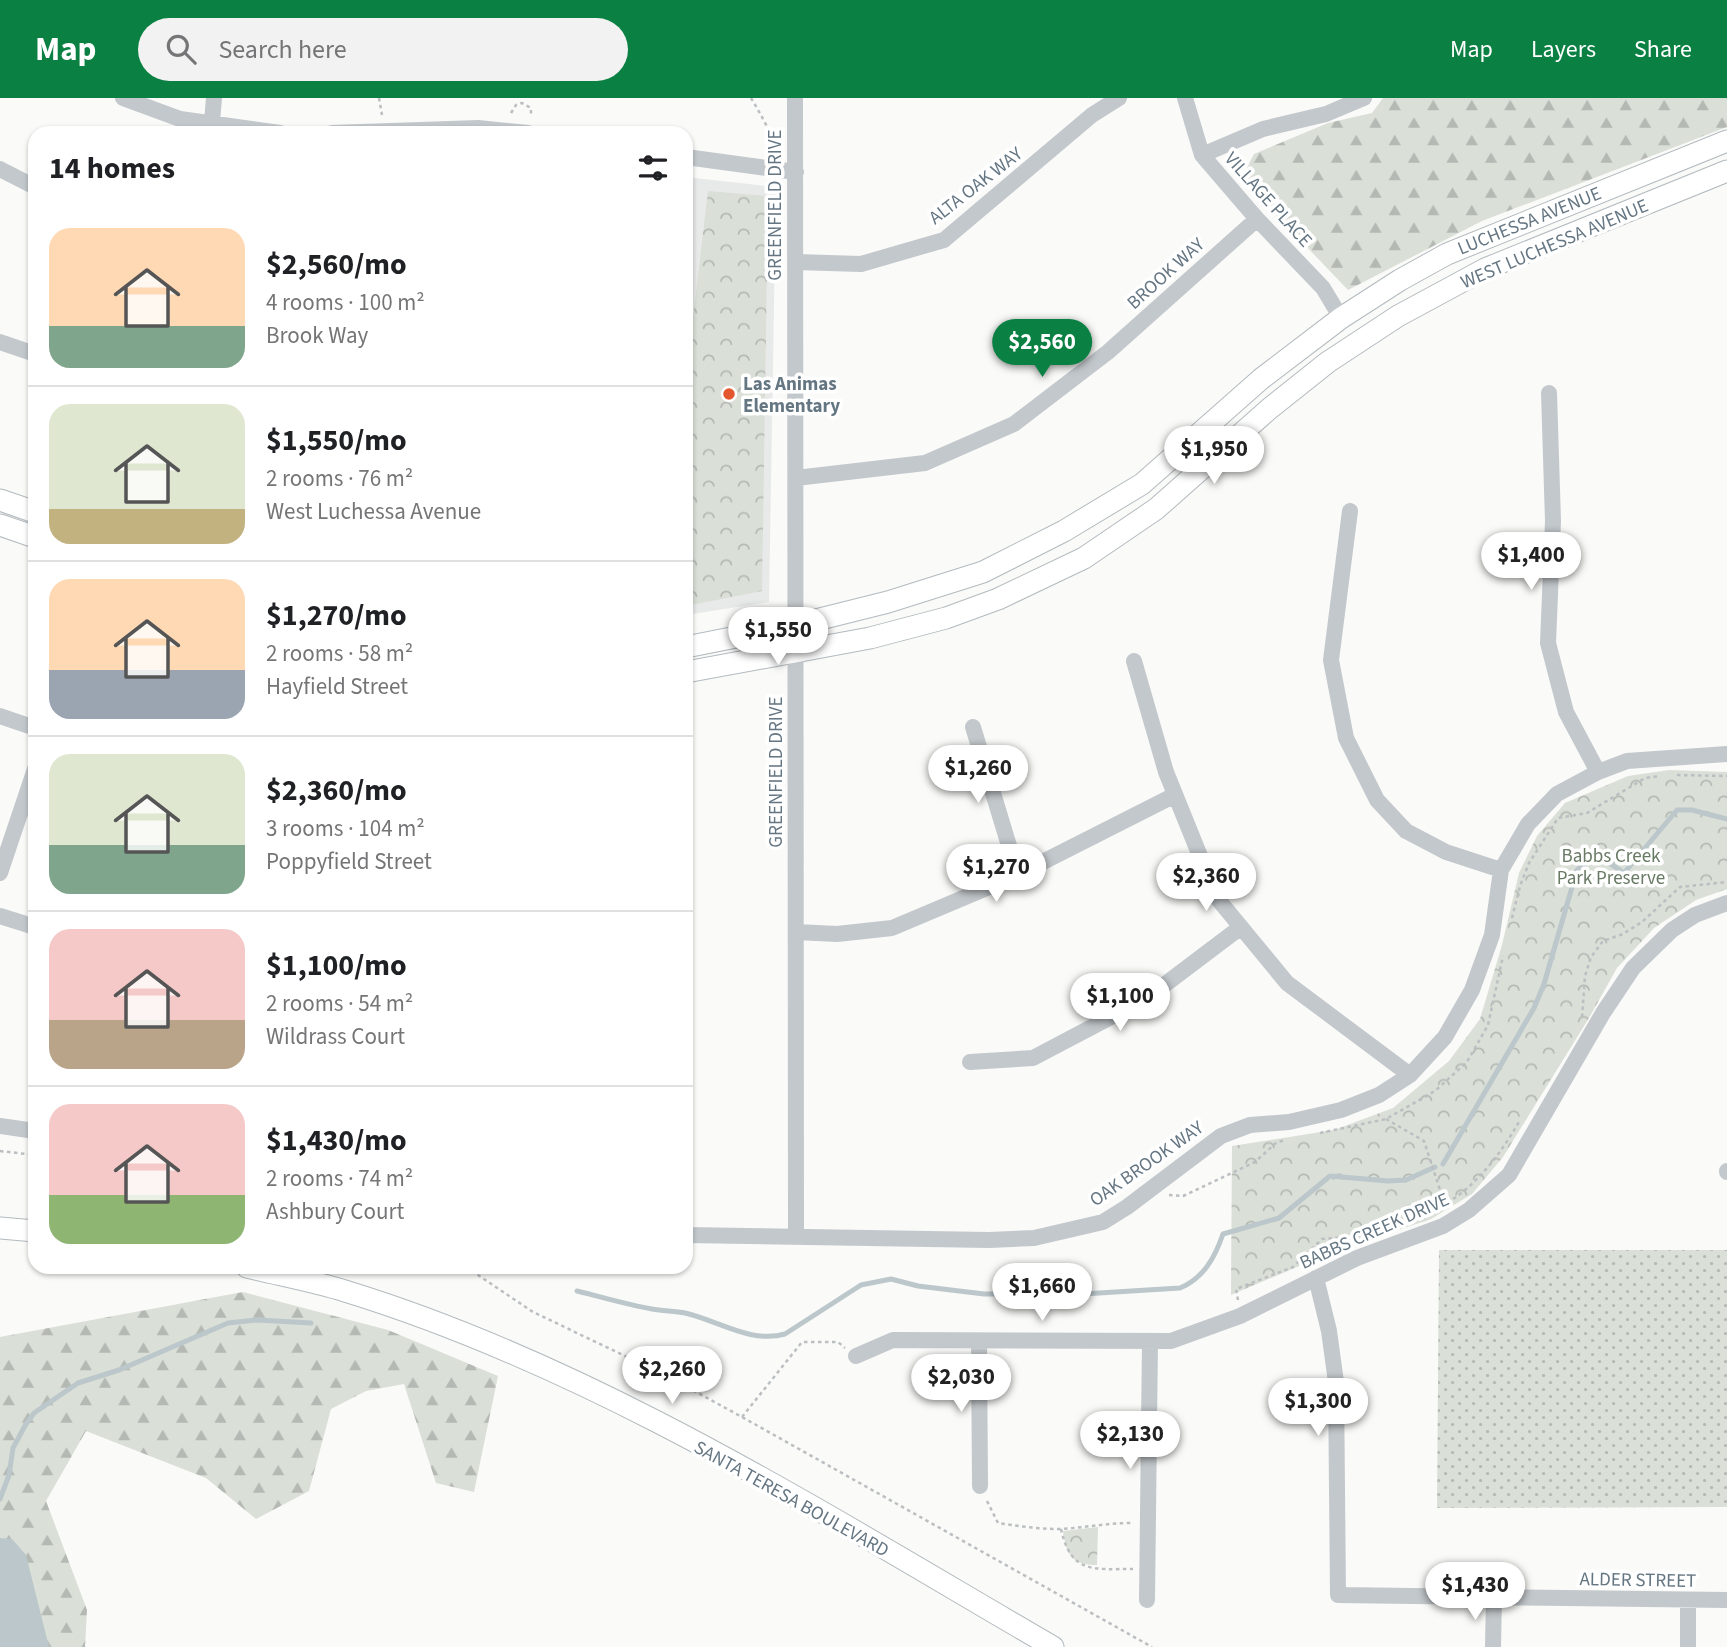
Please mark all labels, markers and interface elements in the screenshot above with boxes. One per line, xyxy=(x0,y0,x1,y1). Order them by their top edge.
search box xyxy=(138,18,628,81)
text: Map xyxy=(35,26,96,73)
icon: search xyxy=(162,30,200,68)
text: Search here xyxy=(218,31,347,68)
text: Map xyxy=(1450,32,1493,67)
text: Layers xyxy=(1531,32,1596,67)
text: Share xyxy=(1634,32,1692,67)
street label: GREENFIELD DRIVE xyxy=(762,129,789,281)
street label: ALTA OAK WAY xyxy=(923,140,1029,231)
street label: VILLAGE PLACE xyxy=(1218,146,1318,254)
text: 14 homes xyxy=(49,147,175,190)
icon: filters xyxy=(634,149,672,187)
street label: LUCHESSA AVENUE xyxy=(1454,180,1605,263)
street label: WEST LUCHESSA AVENUE xyxy=(1457,193,1653,296)
street label: BROOK WAY xyxy=(1121,231,1211,316)
text: $2,560/mo xyxy=(266,243,407,286)
icon: home xyxy=(105,256,189,340)
text: 4 rooms · 100 m² xyxy=(266,286,425,319)
text: Brook Way xyxy=(266,319,368,352)
pin: $2,560 xyxy=(985,320,1099,379)
text: $2,560 xyxy=(1008,325,1076,358)
place label: Las Animas Elementary xyxy=(743,371,840,420)
marker: Las Animas Elementary xyxy=(721,386,737,402)
text: $1,550/mo xyxy=(266,419,407,462)
pin: $1,950 xyxy=(1157,426,1271,486)
icon: home xyxy=(105,432,189,516)
text: $1,950 xyxy=(1180,432,1248,465)
text: 2 rooms · 76 m² xyxy=(266,462,413,495)
text: West Luchessa Avenue xyxy=(266,495,481,528)
pin: $1,400 xyxy=(1474,532,1588,592)
text: $1,400 xyxy=(1497,538,1565,571)
text: $1,270/mo xyxy=(266,594,407,637)
icon: home xyxy=(105,607,189,691)
pin: $1,550 xyxy=(721,608,835,667)
text: $1,550 xyxy=(744,613,812,646)
text: 2 rooms · 58 m² xyxy=(266,637,413,670)
text: Hayfield Street xyxy=(266,670,408,703)
street label: GREENFIELD DRIVE xyxy=(763,696,790,848)
pin: $1,260 xyxy=(921,746,1035,805)
text: $1,260 xyxy=(944,751,1012,784)
text: $2,360/mo xyxy=(266,769,407,812)
icon: home xyxy=(105,782,189,866)
text: 3 rooms · 104 m² xyxy=(266,812,425,845)
park label: Babbs Creek Park Preserve xyxy=(1557,843,1665,892)
pin: $1,270 xyxy=(939,844,1053,904)
text: Poppyfield Street xyxy=(266,845,432,878)
text: $1,270 xyxy=(962,850,1030,883)
pin: $2,360 xyxy=(1149,854,1263,913)
text: $2,360 xyxy=(1172,859,1240,892)
text: $1,100/mo xyxy=(266,944,407,987)
icon: home xyxy=(105,957,189,1041)
pin: $1,100 xyxy=(1063,974,1177,1033)
text: $1,100 xyxy=(1086,979,1154,1012)
text: 2 rooms · 54 m² xyxy=(266,987,413,1020)
text: Wildrass Court xyxy=(266,1020,405,1053)
street label: OAK BROOK WAY xyxy=(1084,1114,1210,1214)
text: $1,430/mo xyxy=(266,1119,407,1162)
icon: home xyxy=(105,1132,189,1216)
text: 2 rooms · 74 m² xyxy=(266,1162,413,1195)
street label: BABBS CREEK DRIVE xyxy=(1295,1186,1454,1277)
text: Ashbury Court xyxy=(266,1195,404,1228)
pin: $1,660 xyxy=(985,1264,1099,1323)
text: $1,660 xyxy=(1008,1269,1076,1302)
pin: $2,260 xyxy=(615,1346,729,1406)
text: $2,260 xyxy=(638,1352,706,1385)
pin: $2,030 xyxy=(904,1354,1018,1414)
text: $2,030 xyxy=(927,1360,995,1393)
pin: $1,300 xyxy=(1261,1378,1375,1438)
text: $1,300 xyxy=(1284,1384,1352,1417)
pin: $2,130 xyxy=(1073,1412,1187,1471)
text: $2,130 xyxy=(1096,1417,1164,1450)
street label: SANTA TERESA BOULEVARD xyxy=(689,1434,894,1564)
pin: $1,430 xyxy=(1418,1562,1532,1622)
street label: ALDER STREET xyxy=(1579,1566,1697,1595)
text: $1,430 xyxy=(1441,1568,1509,1601)

